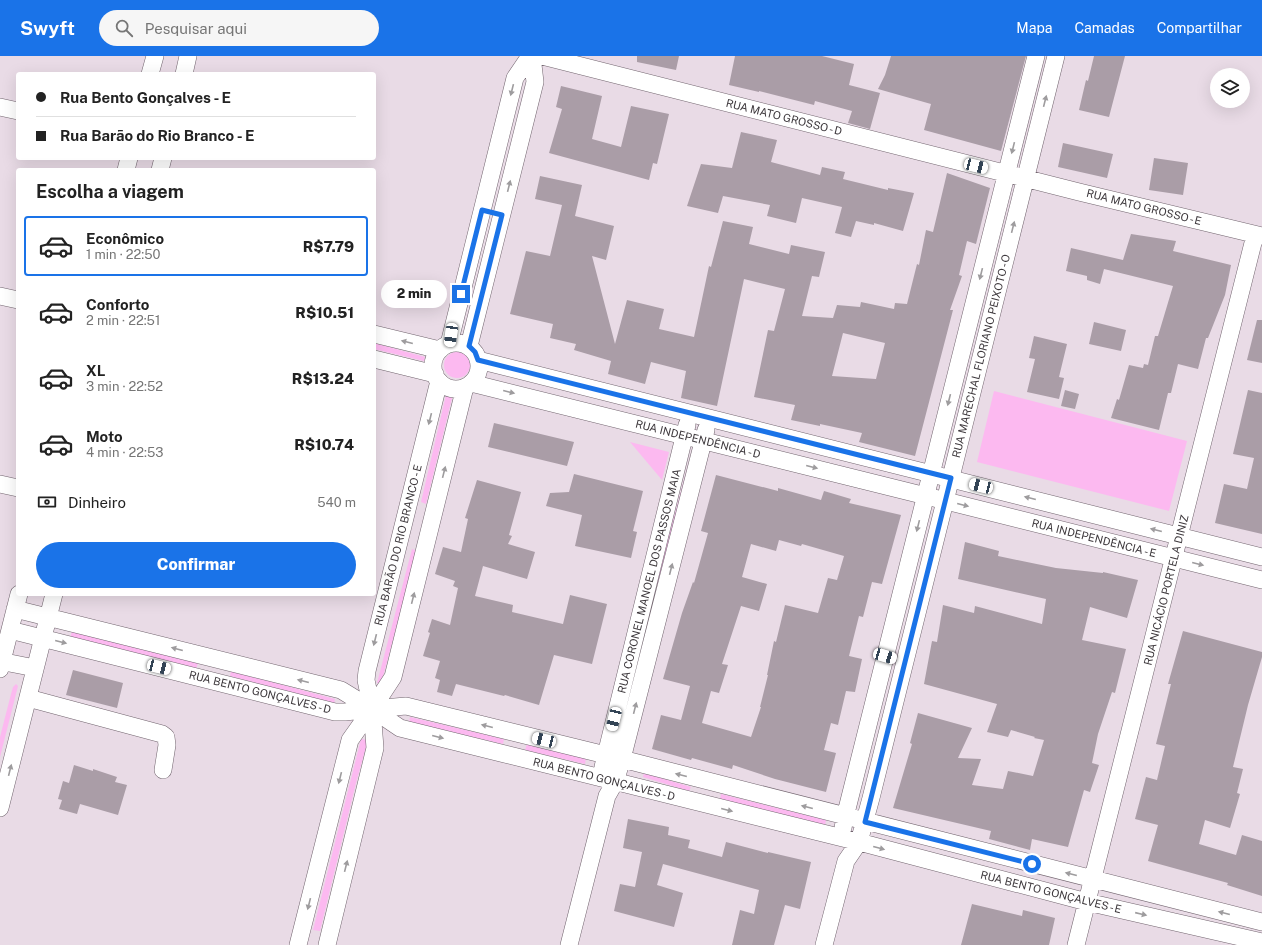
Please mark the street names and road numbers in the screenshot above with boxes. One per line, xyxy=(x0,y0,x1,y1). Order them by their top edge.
street label: RUA MATO GROSSO - D xyxy=(725,97,844,137)
street label: RUA MATO GROSSO - E xyxy=(1085,187,1203,227)
street label: RUA MARECHAL FLORIANO PEIXOTO - O xyxy=(950,253,1012,459)
street label: RUA INDEPENDÊNCIA - D xyxy=(634,418,762,460)
street label: RUA BARÃO DO RIO BRANCO - E xyxy=(372,463,424,627)
street label: RUA CORONEL MANOEL DOS PASSOS MAIA xyxy=(615,467,683,695)
street label: RUA NICÁCIO PORTELA DINIZ xyxy=(1140,513,1191,667)
street label: RUA INDEPENDÊNCIA - E xyxy=(1031,517,1158,559)
street label: RUA BENTO GONÇALVES - D xyxy=(188,669,333,717)
street label: RUA BENTO GONÇALVES - D xyxy=(532,756,677,804)
street label: RUA BENTO GONÇALVES - E xyxy=(979,869,1123,916)

